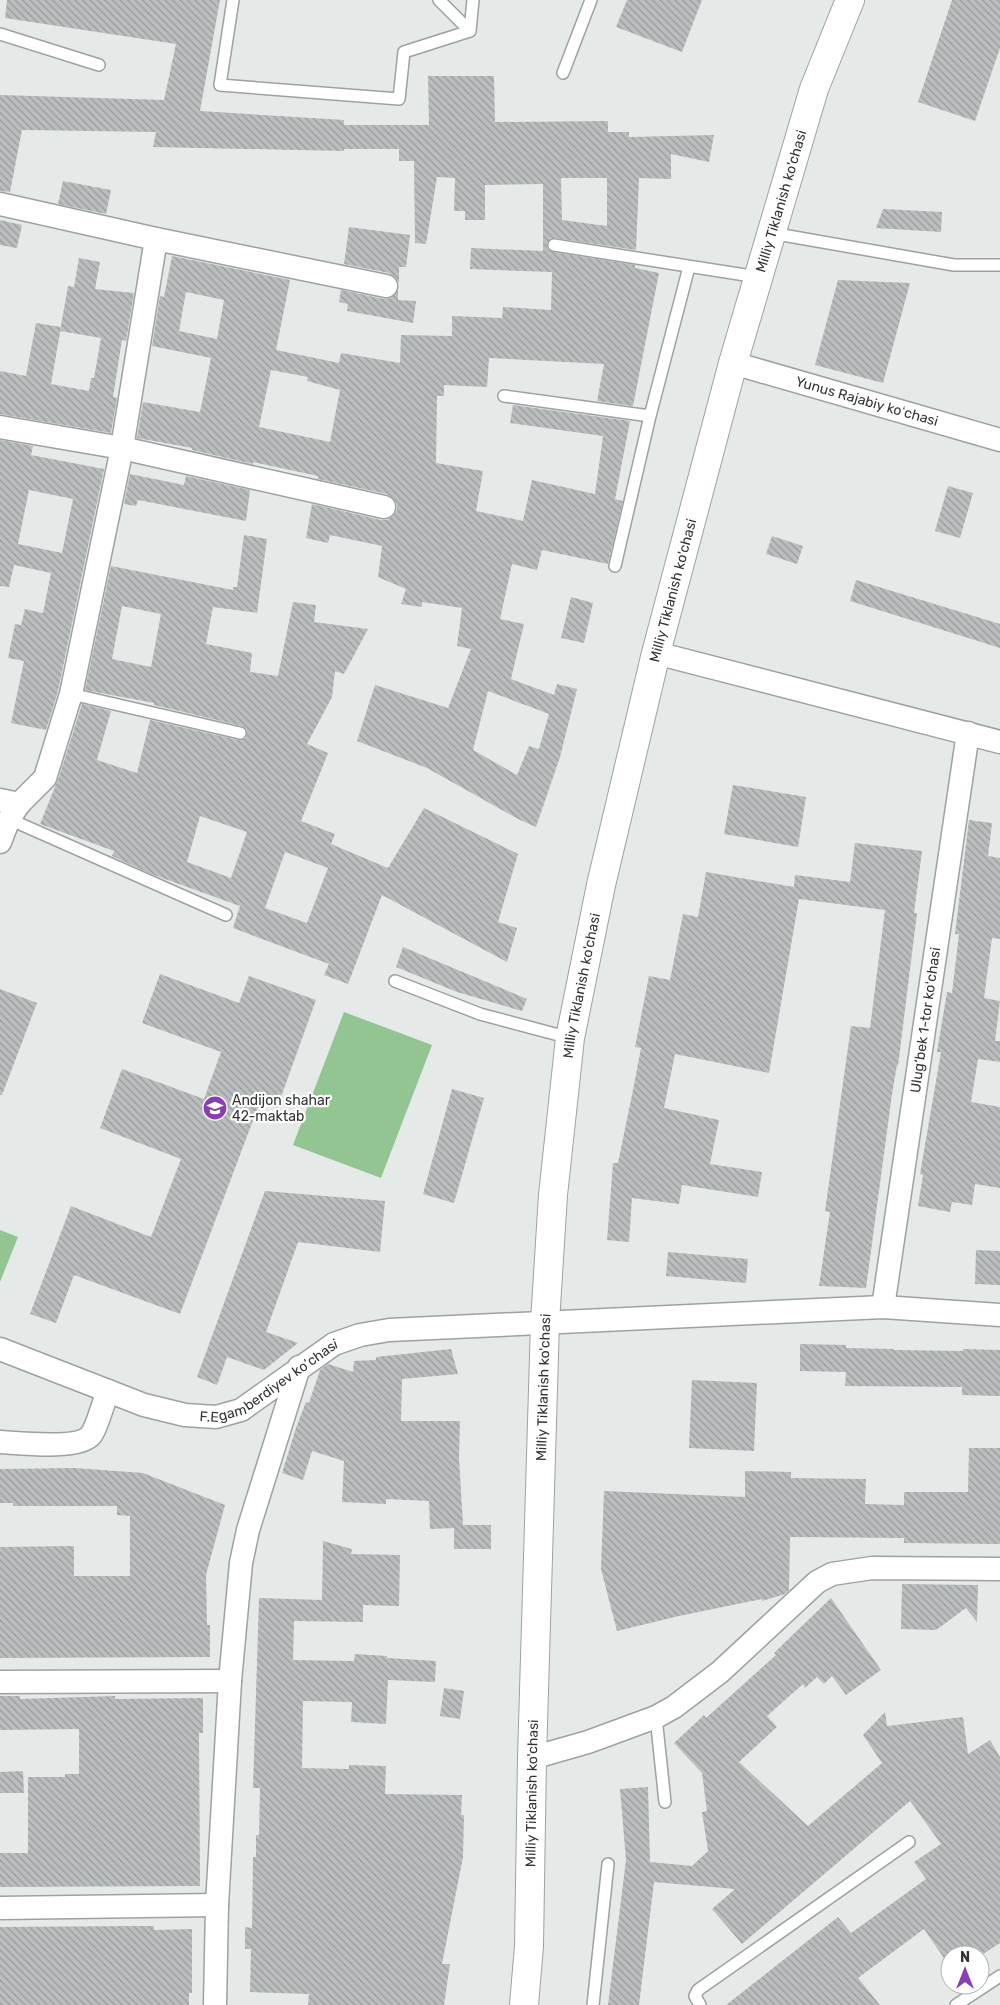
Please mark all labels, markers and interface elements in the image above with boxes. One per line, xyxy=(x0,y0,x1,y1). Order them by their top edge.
street label: Milliy Tiklanish ko'chasi xyxy=(752,128,810,274)
street label: Yunus Rajabiy koʻchasi xyxy=(794,373,940,430)
street label: Milliy Tiklanish ko'chasi xyxy=(646,517,700,664)
street label: Milliy Tiklanish ko'chasi xyxy=(560,912,604,1059)
street label: Ulug‘bek 1-tor koʻchasi xyxy=(907,946,944,1094)
place label: Andijon shahar 42-maktab xyxy=(232,1092,331,1125)
school or university icon: Andijon shahar 42-maktab xyxy=(202,1095,228,1121)
street label: Milliy Tiklanish ko'chasi xyxy=(533,1313,555,1461)
street label: F.Egamberdiyev kо‘chasi xyxy=(199,1335,340,1426)
street label: Milliy Tiklanish ko'chasi xyxy=(522,1719,542,1867)
north arrow xyxy=(940,1945,990,1995)
text: N xyxy=(960,1949,970,1966)

